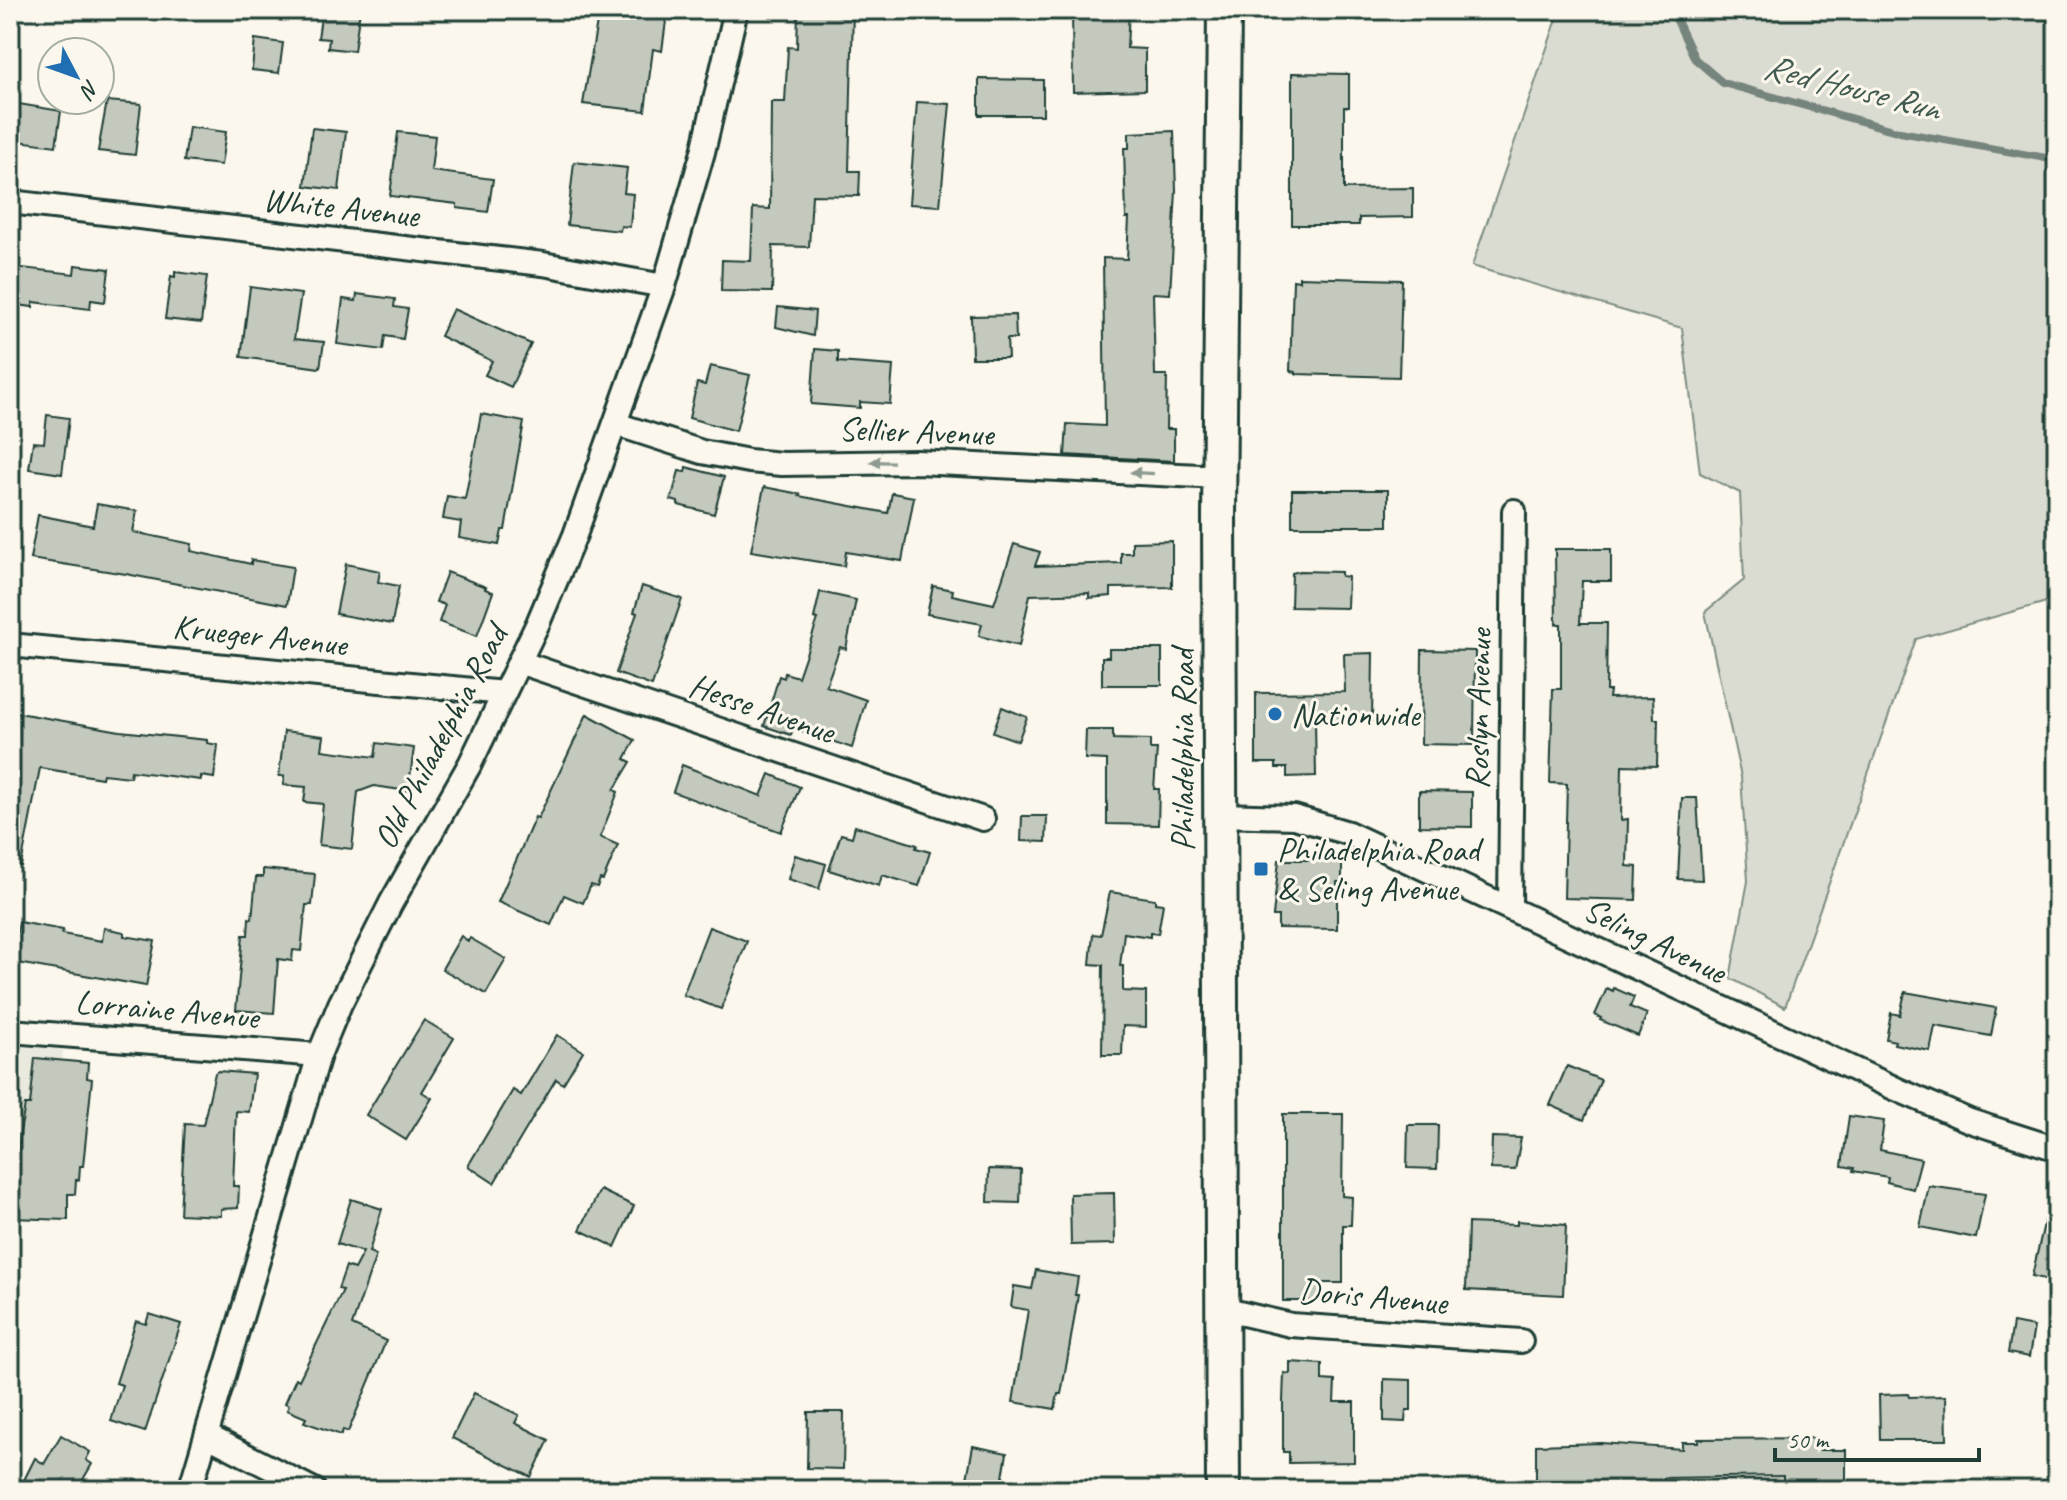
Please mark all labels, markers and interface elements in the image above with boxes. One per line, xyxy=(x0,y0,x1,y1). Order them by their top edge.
north arrow xyxy=(36,36,116,116)
water label: Red House Run xyxy=(1759,43,1948,132)
text: N xyxy=(73,74,105,105)
street label: White Avenue xyxy=(261,177,423,237)
street label: Sellier Avenue xyxy=(838,407,996,455)
one-way arrow xyxy=(869,456,894,468)
one-way arrow xyxy=(1129,467,1154,480)
street label: Krueger Avenue xyxy=(171,604,351,666)
street label: Old Philadelphia Road xyxy=(363,614,519,856)
street label: Roslyn Avenue xyxy=(1455,626,1501,790)
street label: Philadelphia Road xyxy=(1161,644,1204,851)
street label: Hesse Avenue xyxy=(684,663,842,753)
place label: Nationwide xyxy=(1291,693,1421,736)
marker: Nationwide xyxy=(1266,705,1284,723)
place label: Philadelphia Road & Seling Avenue xyxy=(1277,828,1484,910)
marker: Philadelphia Road & Seling Avenue xyxy=(1252,860,1270,878)
street label: Seling Avenue xyxy=(1577,887,1735,994)
street label: Lorraine Avenue xyxy=(74,980,263,1039)
street label: Doris Avenue xyxy=(1297,1268,1451,1324)
scale bar xyxy=(1775,1412,1979,1462)
text: 50 m xyxy=(1787,1425,1830,1455)

